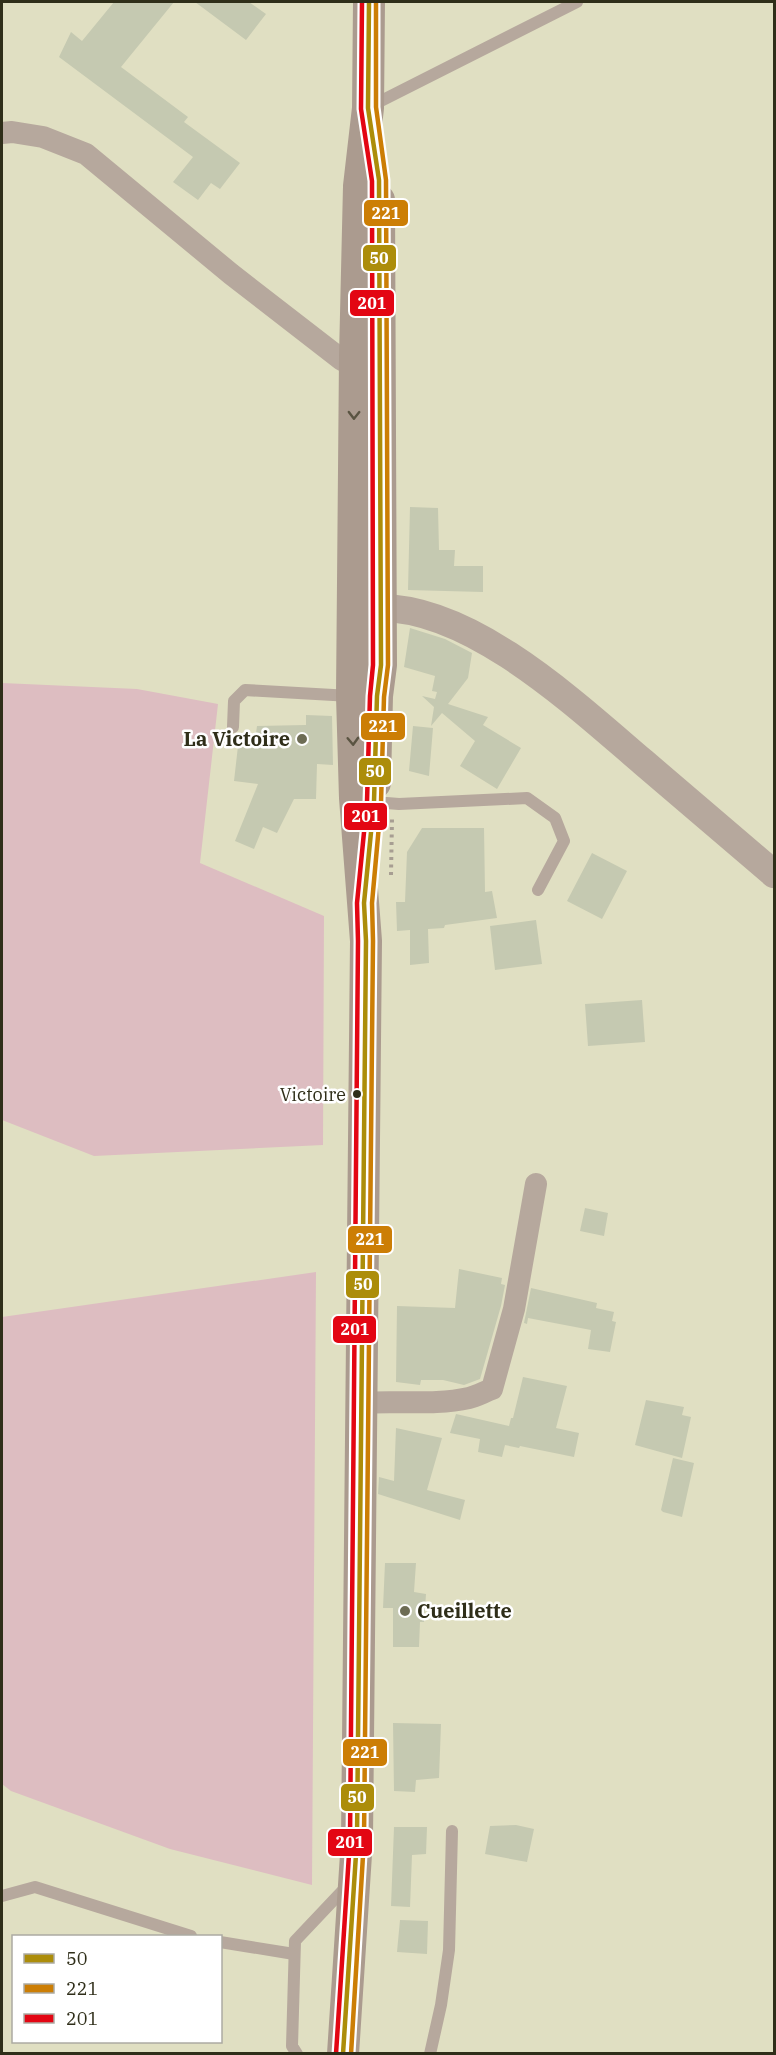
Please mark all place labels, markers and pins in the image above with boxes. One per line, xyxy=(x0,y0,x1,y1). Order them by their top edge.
place label: La Victoire xyxy=(183,725,290,752)
marker: La Victoire xyxy=(295,732,309,746)
place label: Victoire xyxy=(280,1083,346,1106)
marker: Victoire xyxy=(351,1088,363,1100)
place label: Cueillette xyxy=(417,1597,512,1624)
marker: Cueillette xyxy=(398,1604,412,1618)

